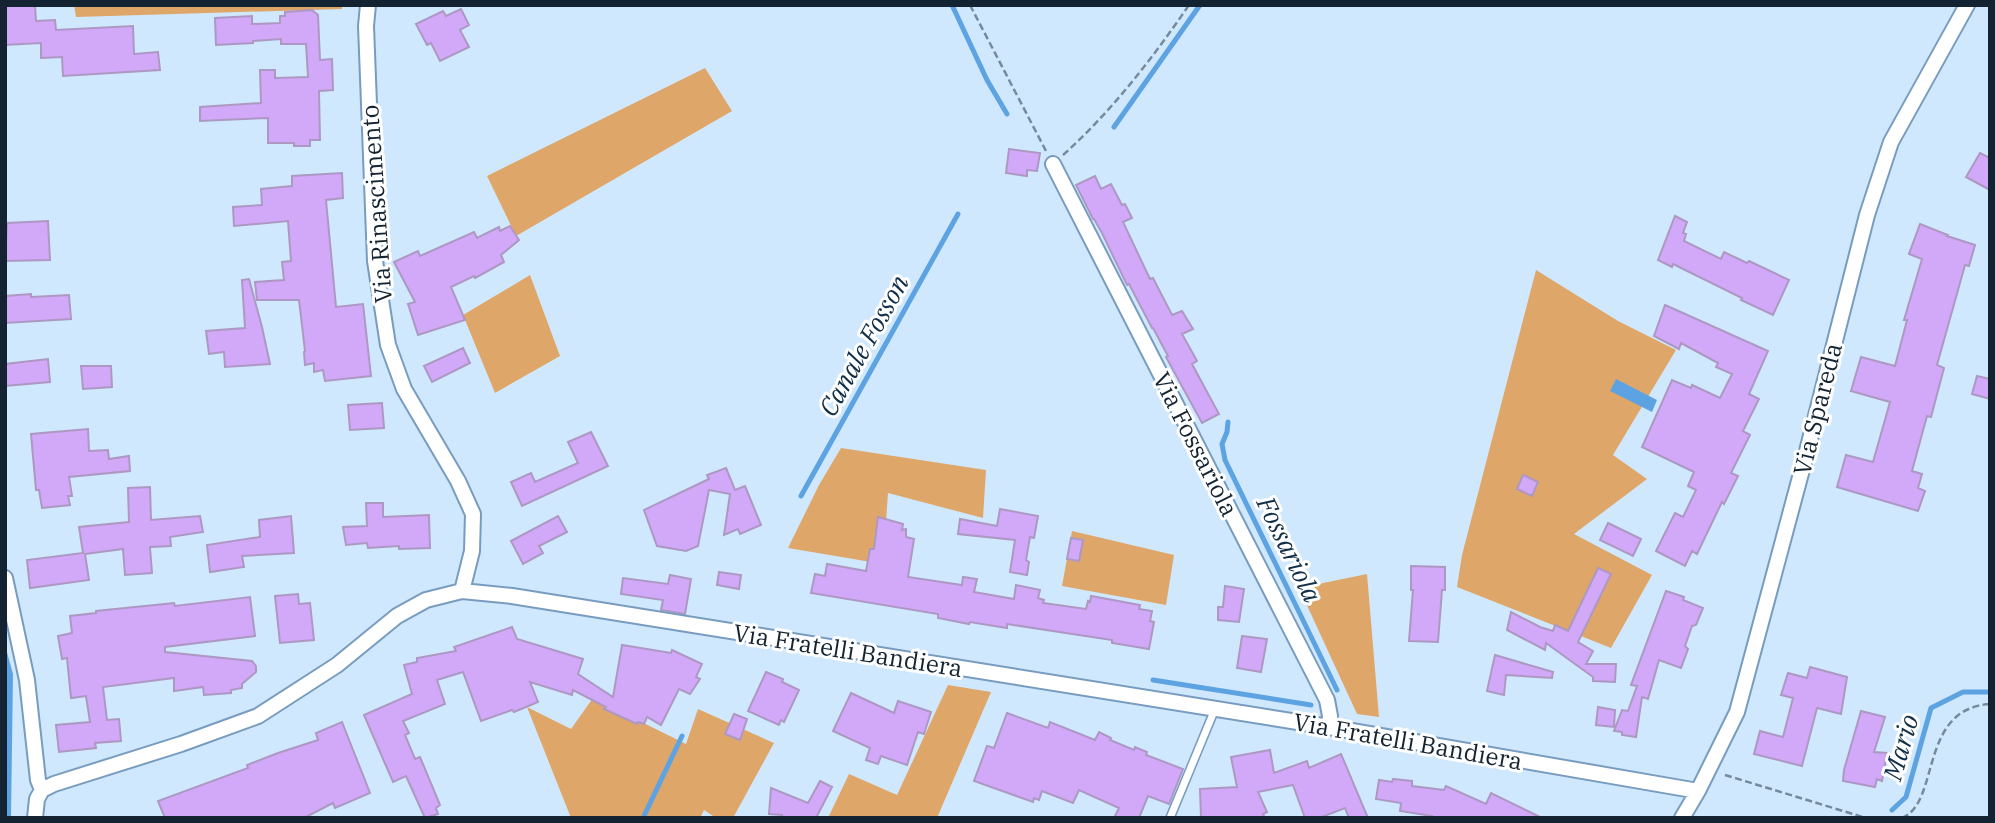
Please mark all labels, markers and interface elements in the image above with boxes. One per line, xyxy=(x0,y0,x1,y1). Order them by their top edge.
street label: Via Rinascimento xyxy=(353,104,399,304)
water label: Canale Fosson xyxy=(810,268,916,422)
street label: Via Spareda xyxy=(1785,340,1849,478)
street label: Via Fossariola xyxy=(1146,366,1246,522)
water label: Fossariola xyxy=(1249,490,1330,608)
street label: Via Fratelli Bandiera xyxy=(731,616,965,684)
street label: Via Fratelli Bandiera xyxy=(1291,705,1525,777)
water label: Mario xyxy=(1874,710,1926,785)

